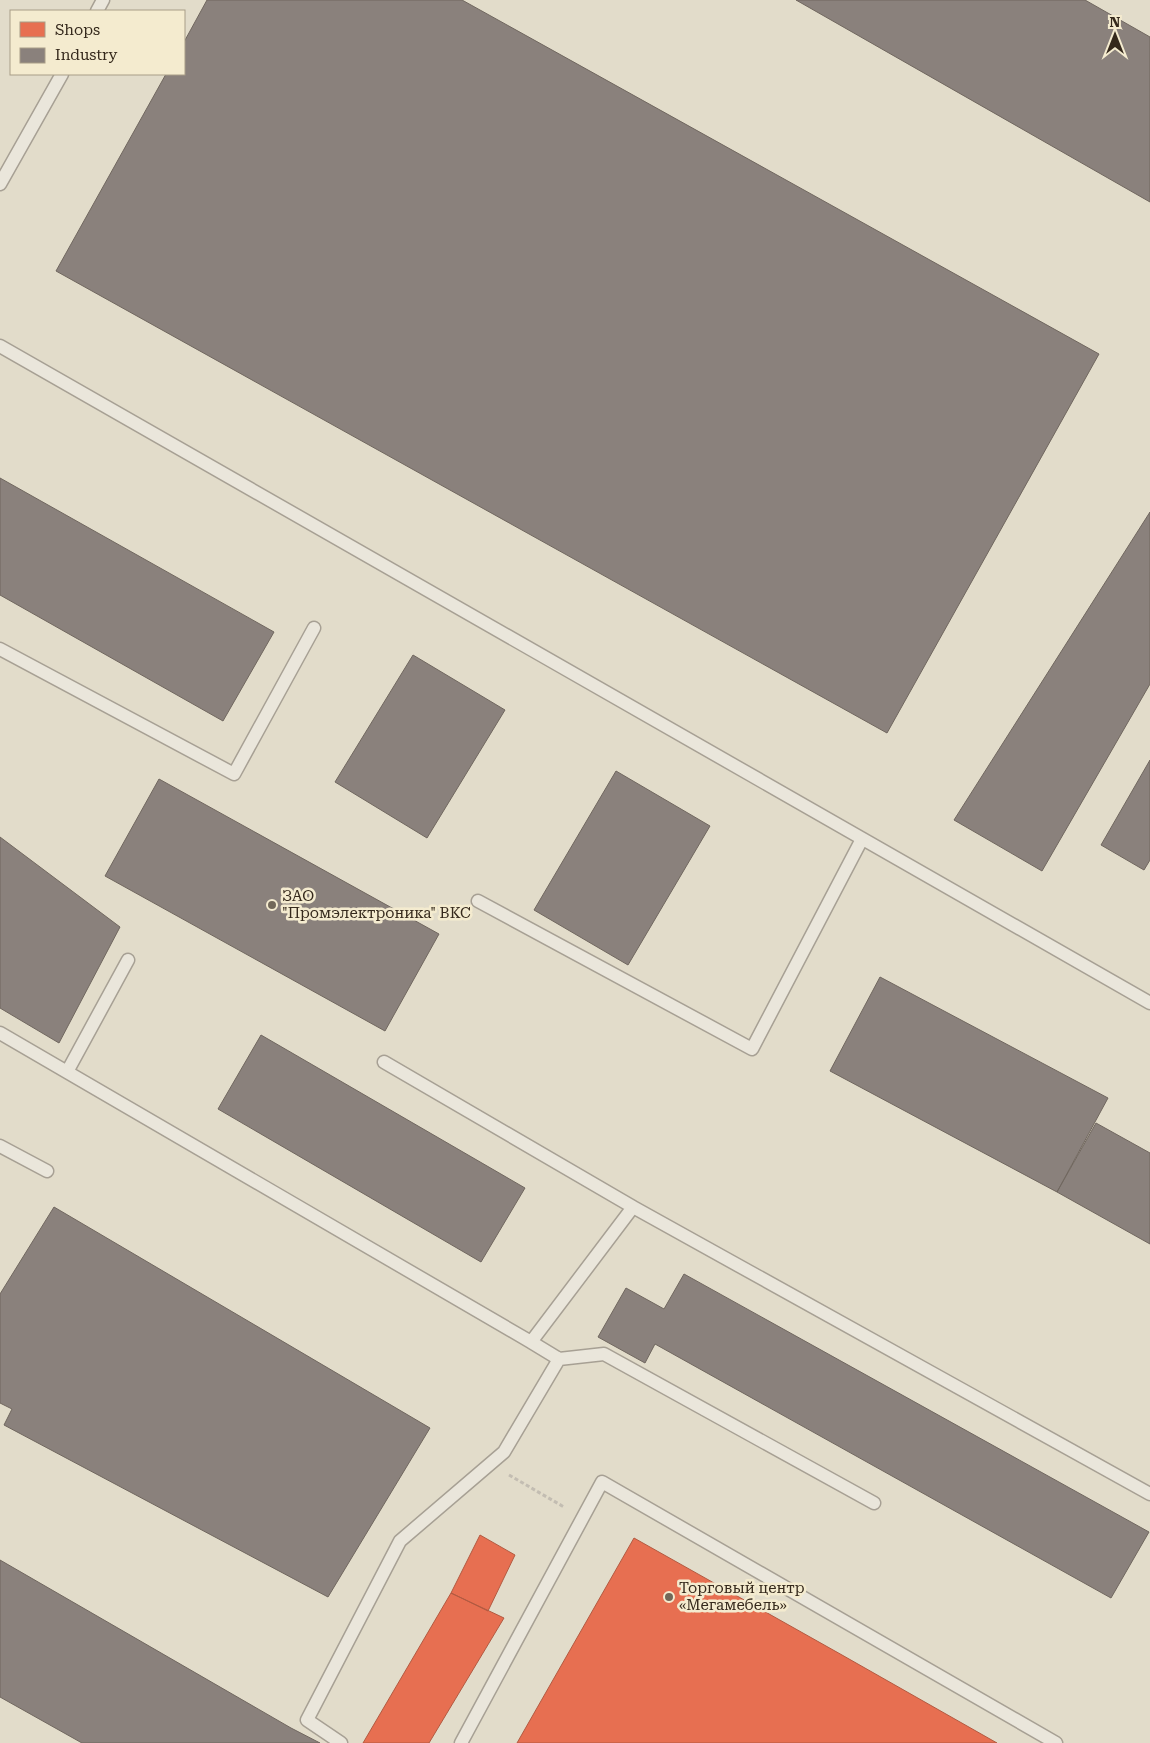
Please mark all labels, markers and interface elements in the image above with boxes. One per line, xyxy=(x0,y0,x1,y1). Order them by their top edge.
legend xyxy=(10,10,185,75)
north arrow xyxy=(1090,10,1140,60)
text: N xyxy=(1110,14,1121,30)
text: Shops xyxy=(55,21,100,39)
text: Industry xyxy=(55,46,117,64)
place label: ЗАО "Промэлектроника" ВКС xyxy=(282,887,471,922)
marker: ЗАО "Промэлектроника" ВКС xyxy=(266,899,278,911)
place label: Торговый центр «Мегамебель» xyxy=(679,1579,805,1614)
marker: Торговый центр «Мегамебель» xyxy=(663,1591,675,1603)

